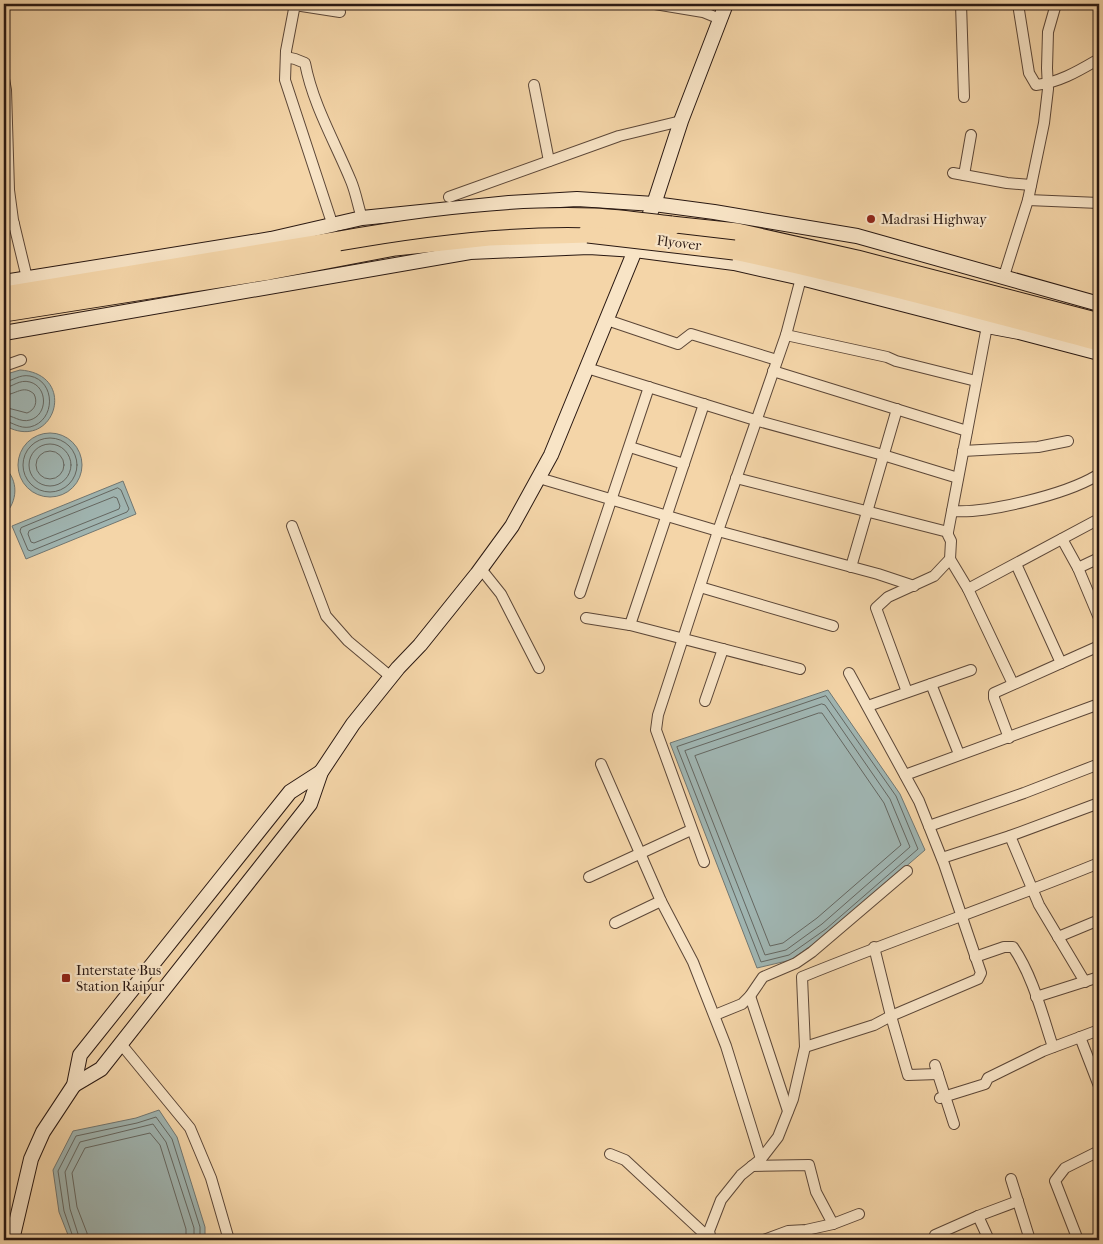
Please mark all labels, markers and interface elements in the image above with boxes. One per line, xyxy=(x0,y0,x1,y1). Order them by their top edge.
place label: Madrasi Highway xyxy=(881,211,987,228)
marker: Madrasi Highway xyxy=(865,213,877,225)
street label: Flyover xyxy=(656,232,702,254)
place label: Interstate Bus Station Raipur xyxy=(76,962,164,995)
marker: Interstate Bus Station Raipur xyxy=(60,972,72,984)

